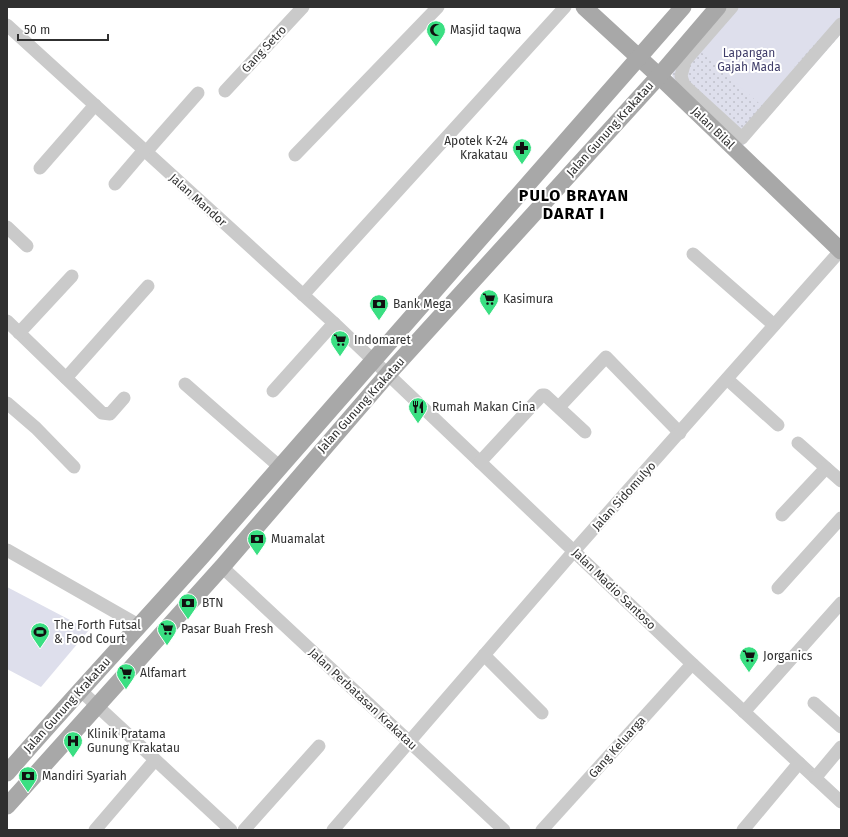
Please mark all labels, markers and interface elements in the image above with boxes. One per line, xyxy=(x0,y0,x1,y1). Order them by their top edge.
scale bar xyxy=(18,16,108,42)
mosque icon: Masjid taqwa xyxy=(425,19,447,47)
text: 50 m xyxy=(24,23,50,37)
street label: Gang Setro xyxy=(239,23,289,75)
place label: Masjid taqwa xyxy=(450,23,521,37)
park label: Lapangan Gajah Mada xyxy=(717,46,781,74)
street label: Jalan Gunung Krakatau xyxy=(564,78,656,180)
street label: Jalan Bilal xyxy=(689,104,738,152)
place label: Apotek K-24 Krakatau xyxy=(444,134,509,162)
pharmacy icon: Apotek K-24 Krakatau xyxy=(511,137,533,165)
street label: Jalan Mandor xyxy=(167,171,230,230)
district label: PULO BRAYAN DARAT I xyxy=(519,186,629,223)
supermarket icon: Kasimura xyxy=(478,288,500,316)
place label: Kasimura xyxy=(503,292,553,306)
bank icon: Bank Mega xyxy=(368,293,390,321)
place label: Bank Mega xyxy=(393,297,452,311)
supermarket icon: Indomaret xyxy=(329,329,351,357)
place label: Indomaret xyxy=(354,333,411,347)
street label: Jalan Gunung Krakatau xyxy=(315,354,407,456)
restaurant icon: Rumah Makan Cina xyxy=(407,396,429,424)
place label: Rumah Makan Cina xyxy=(432,400,536,414)
street label: Jalan Sidomulyo xyxy=(589,459,659,533)
bank icon: Muamalat xyxy=(246,528,268,556)
place label: Muamalat xyxy=(271,532,326,546)
street label: Jalan Madio Santoso xyxy=(569,545,659,633)
bank icon: BTN xyxy=(177,592,199,620)
place label: BTN xyxy=(202,596,223,610)
place label: The Forth Futsal & Food Court xyxy=(54,618,141,646)
supermarket icon: Pasar Buah Fresh xyxy=(156,618,178,646)
sports icon: The Forth Futsal & Food Court xyxy=(29,621,51,649)
place label: Pasar Buah Fresh xyxy=(181,622,274,636)
street label: Jalan Perbatasan Krakatau xyxy=(306,645,420,753)
supermarket icon: Jorganics xyxy=(738,645,760,673)
place label: Jorganics xyxy=(763,649,813,663)
street label: Jalan Gunung Krakatau xyxy=(21,654,113,756)
supermarket icon: Alfamart xyxy=(115,662,137,690)
place label: Alfamart xyxy=(140,666,187,680)
street label: Gang Keluarga xyxy=(586,713,648,781)
place label: Klinik Pratama Gunung Krakatau xyxy=(87,727,180,755)
hospital icon: Klinik Pratama Gunung Krakatau xyxy=(62,730,84,758)
bank icon: Mandiri Syariah xyxy=(17,765,39,793)
place label: Mandiri Syariah xyxy=(42,769,127,783)

